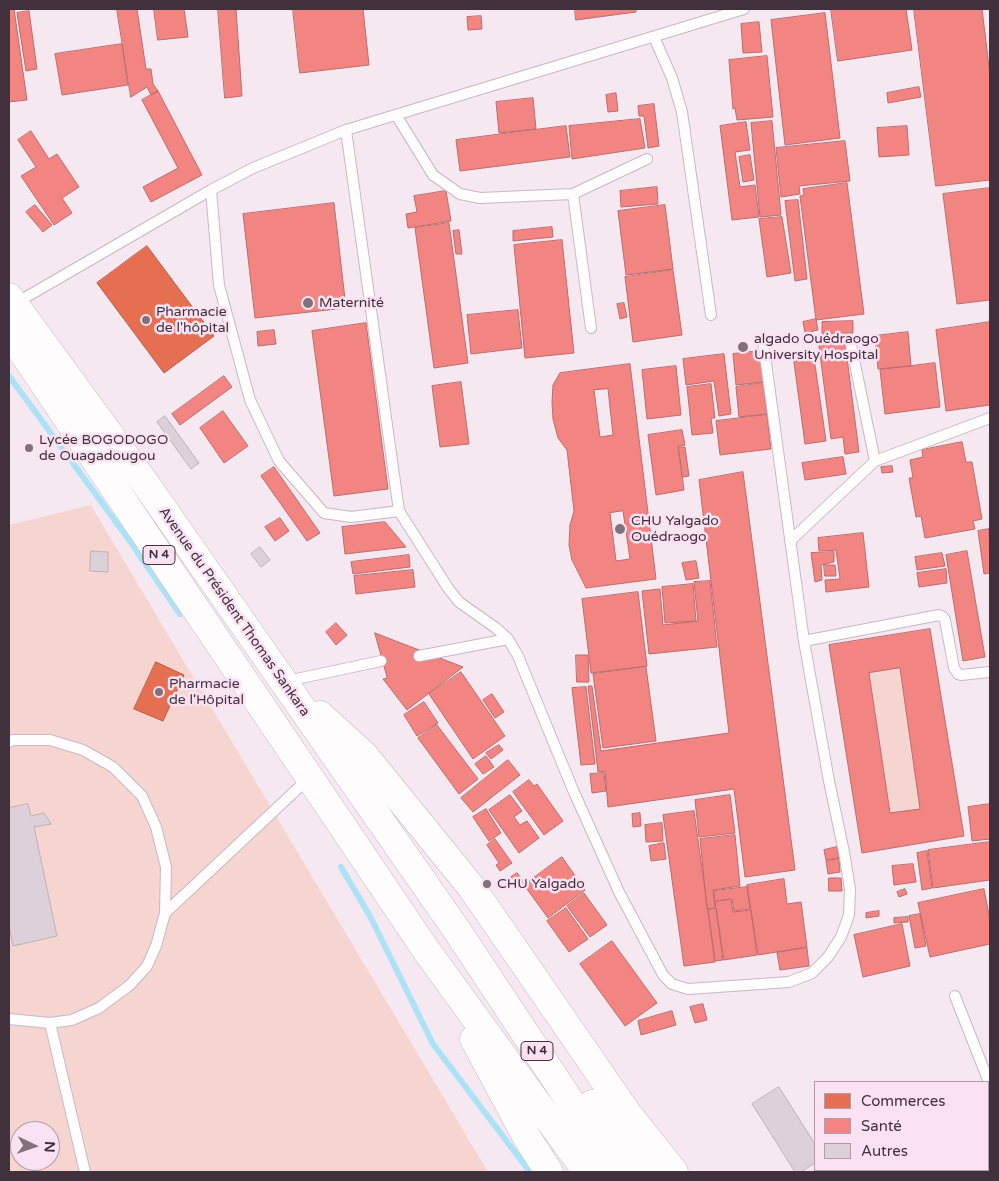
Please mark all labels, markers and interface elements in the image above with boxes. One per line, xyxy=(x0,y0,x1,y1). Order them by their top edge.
place label: Maternité xyxy=(319,295,384,311)
marker: Maternité xyxy=(301,296,315,310)
place label: Pharmacie de l'hôpital xyxy=(156,304,229,336)
marker: Pharmacie de l'hôpital xyxy=(140,314,152,326)
place label: algado Ouédraogo University Hospital xyxy=(754,331,879,364)
marker: algado Ouédraogo University Hospital xyxy=(736,340,750,354)
place label: Lycée BOGODOGO de Ouagadougou xyxy=(39,432,168,464)
marker: Lycée BOGODOGO de Ouagadougou xyxy=(23,442,35,454)
street label: Avenue du Président Thomas Sankara xyxy=(155,504,313,720)
place label: CHU Yalgado Ouédraogo xyxy=(631,513,719,546)
marker: CHU Yalgado Ouédraogo xyxy=(613,522,627,536)
road number: N 4 xyxy=(143,546,175,564)
place label: Pharmacie de l'Hôpital xyxy=(169,676,244,709)
marker: Pharmacie de l'Hôpital xyxy=(153,686,165,698)
place label: CHU Yalgado xyxy=(497,876,585,892)
marker: CHU Yalgado xyxy=(481,878,493,890)
road number: N 4 xyxy=(521,1042,553,1060)
legend xyxy=(814,1081,989,1171)
text: Commerces xyxy=(861,1092,945,1110)
text: Santé xyxy=(861,1117,902,1135)
north arrow xyxy=(10,1121,60,1171)
text: N xyxy=(41,1141,58,1153)
text: Autres xyxy=(861,1142,908,1160)

